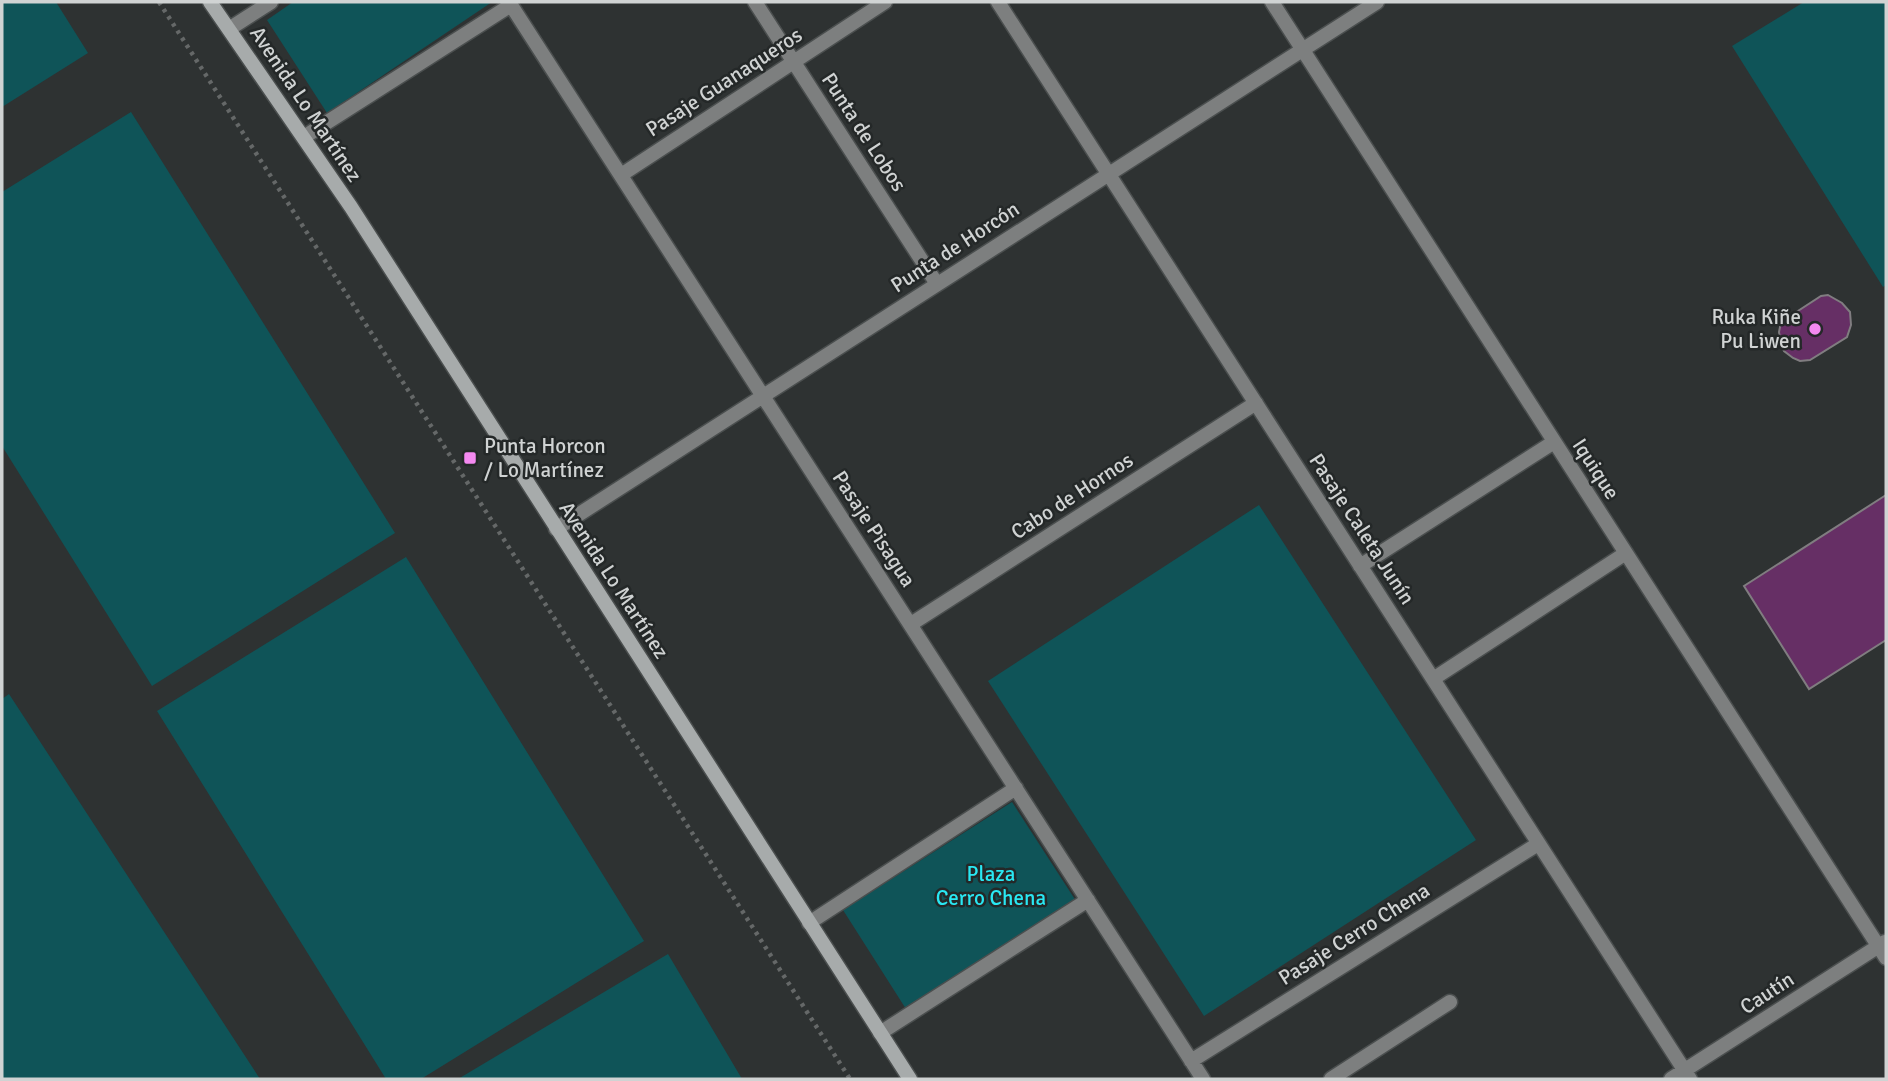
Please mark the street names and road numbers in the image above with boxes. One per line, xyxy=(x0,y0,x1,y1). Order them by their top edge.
street label: Avenida Lo Martínez xyxy=(244,21,368,187)
street label: Pasaje Guanaqueros xyxy=(641,22,807,142)
street label: Punta de Lobos xyxy=(816,68,912,196)
street label: Punta de Horcón xyxy=(886,196,1024,298)
street label: Iquique xyxy=(1567,434,1625,504)
street label: Cabo de Hornos xyxy=(1006,447,1138,545)
street label: Pasaje Caleta Junín xyxy=(1304,449,1420,609)
street label: Pasaje Pisagua xyxy=(827,466,921,592)
street label: Avenida Lo Martínez xyxy=(554,497,674,663)
street label: Pasaje Cerro Chena xyxy=(1274,877,1434,991)
street label: Cautín xyxy=(1735,966,1799,1020)

